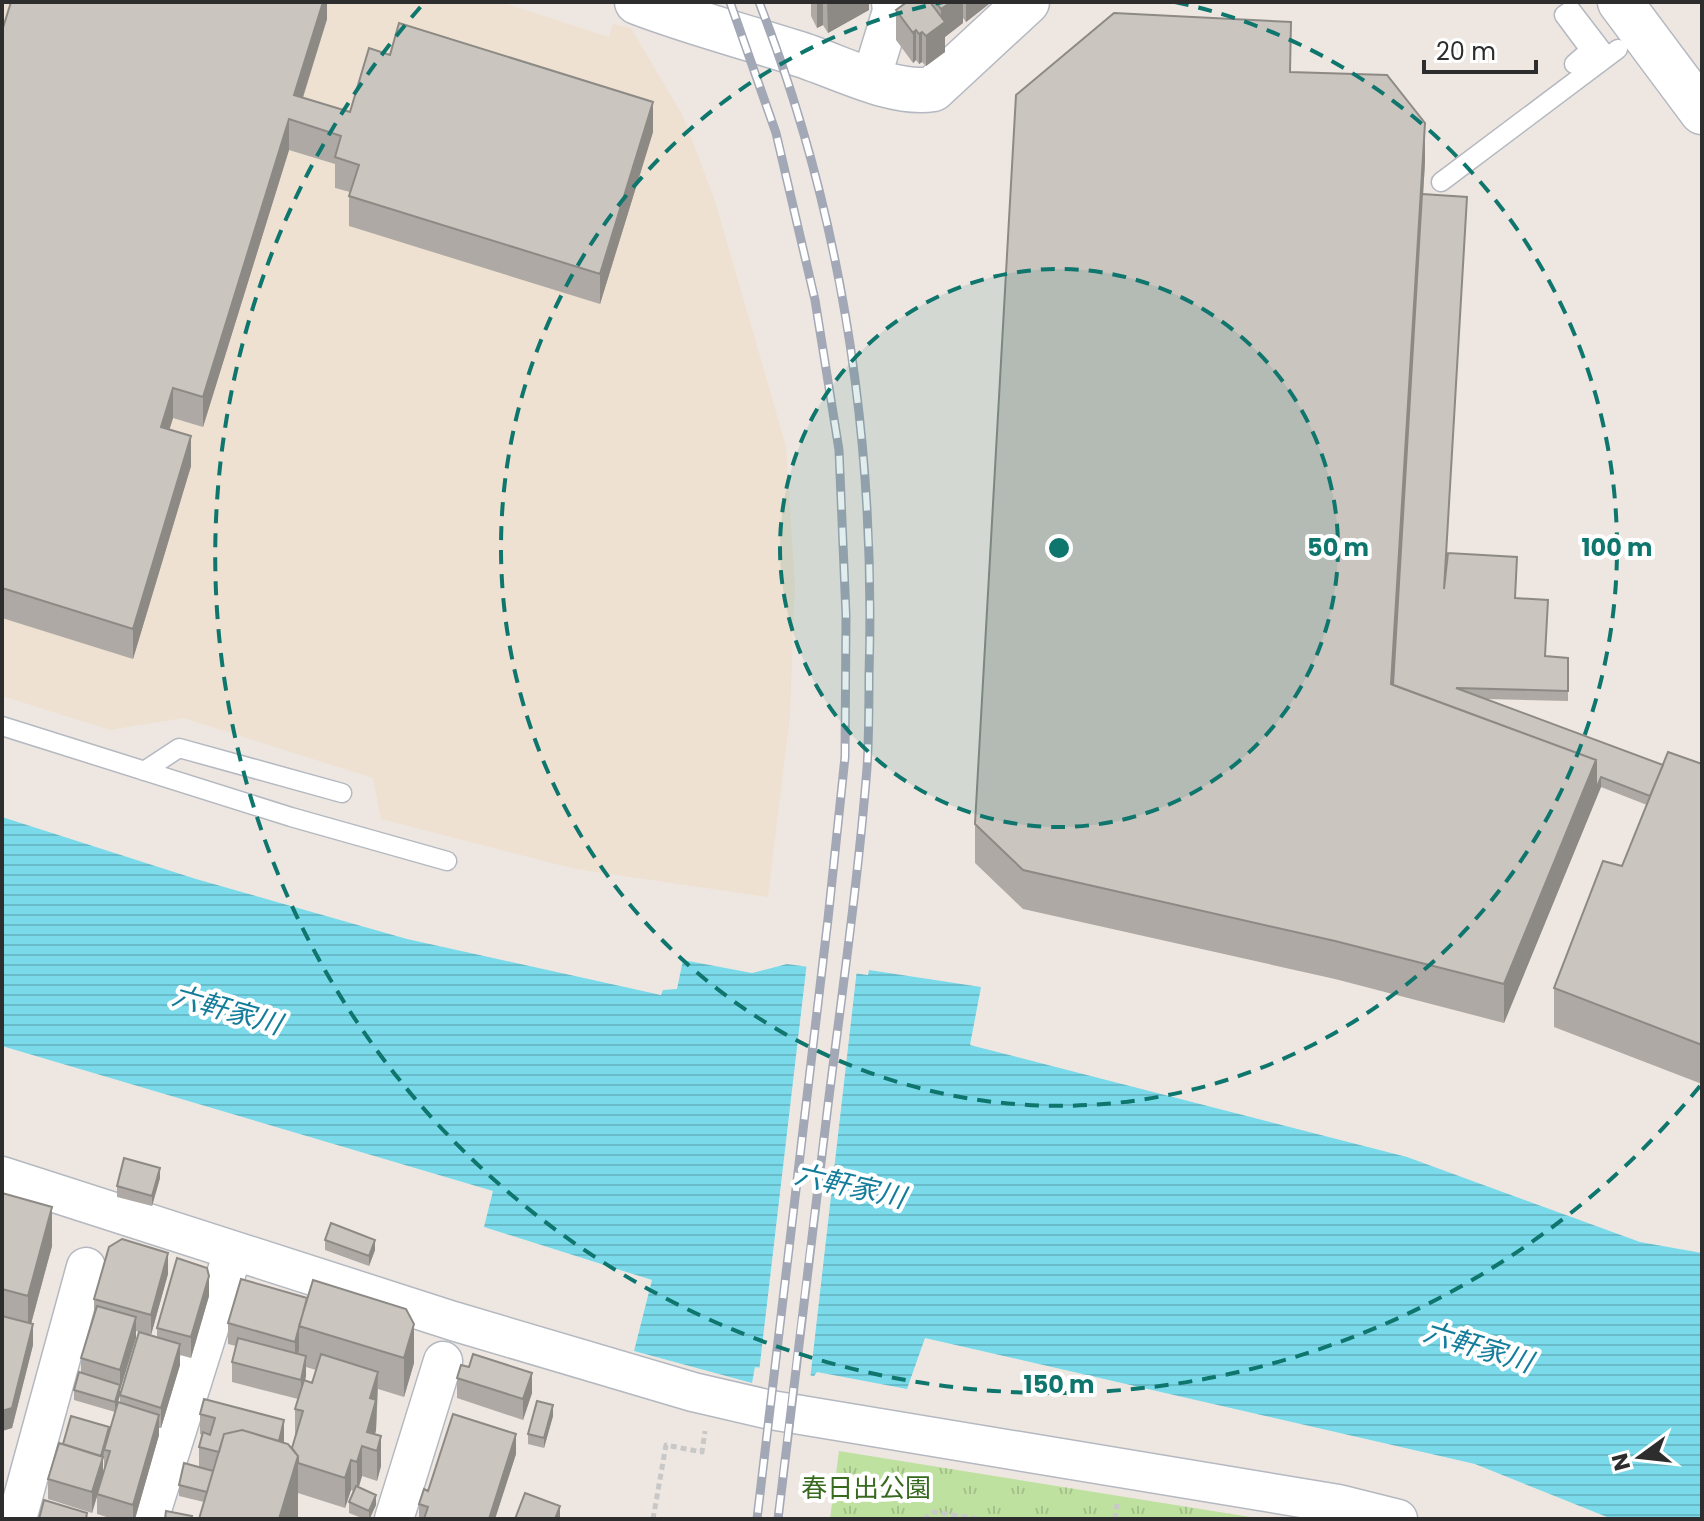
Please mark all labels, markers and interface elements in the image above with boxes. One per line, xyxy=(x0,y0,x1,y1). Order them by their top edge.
scale bar xyxy=(1424,24,1536,74)
text: 20 m xyxy=(1436,35,1496,68)
text: 50 m xyxy=(1307,531,1369,564)
text: 100 m xyxy=(1582,531,1652,564)
centre of rings xyxy=(1045,534,1073,562)
water label: 六軒家川 xyxy=(168,976,289,1045)
water label: 六軒家川 xyxy=(791,1154,912,1218)
water label: 六軒家川 xyxy=(1419,1312,1540,1383)
text: 150 m xyxy=(1024,1368,1094,1401)
north arrow xyxy=(1600,1417,1680,1497)
text: N xyxy=(1604,1450,1638,1474)
park label: 春日出公園 xyxy=(801,1470,931,1506)

